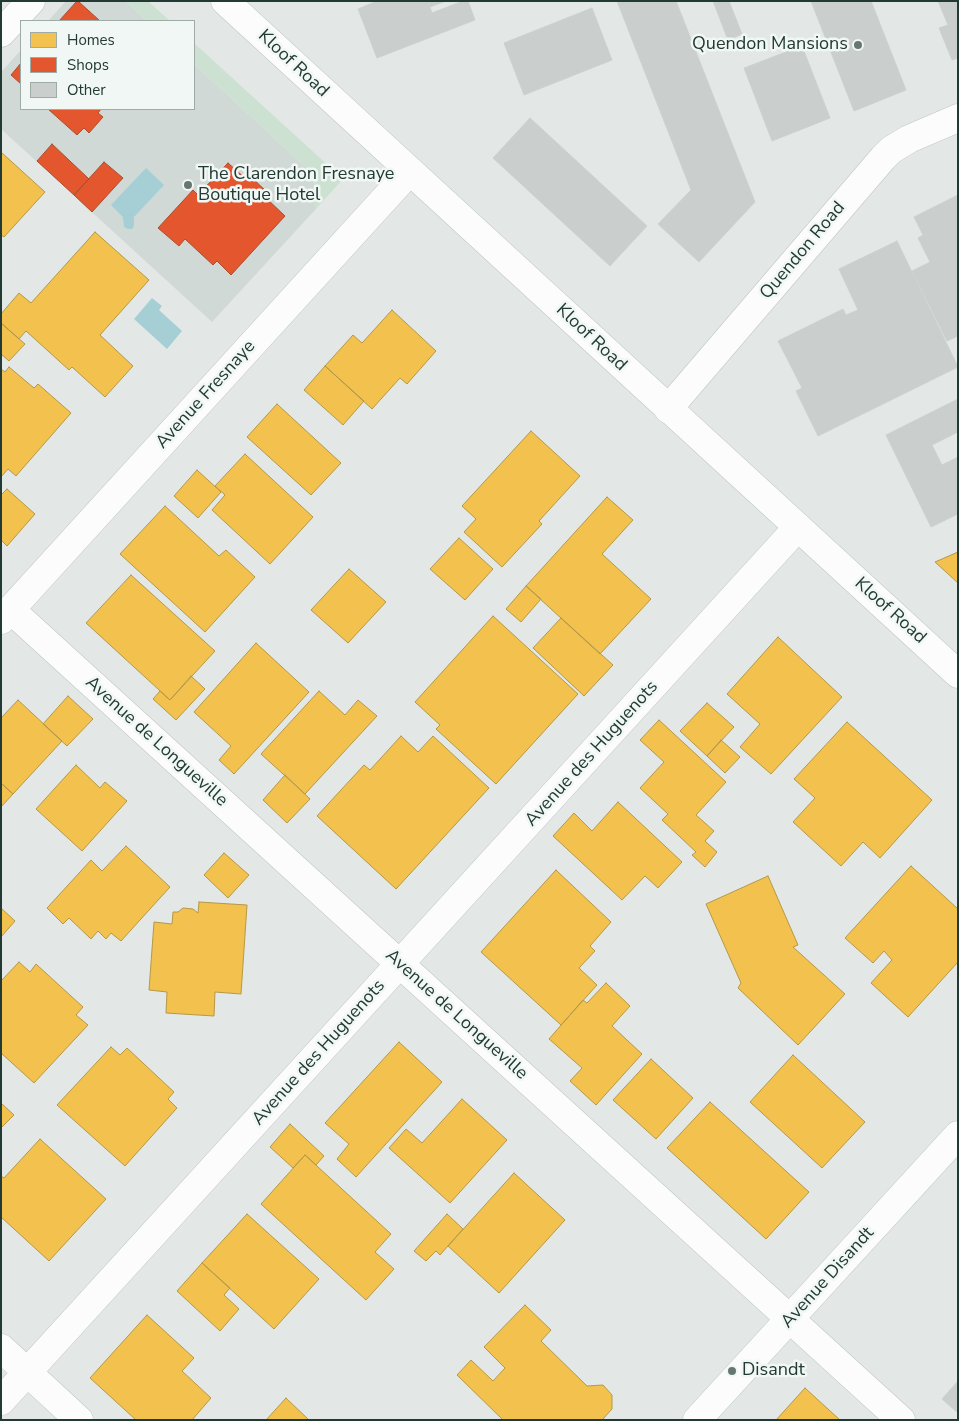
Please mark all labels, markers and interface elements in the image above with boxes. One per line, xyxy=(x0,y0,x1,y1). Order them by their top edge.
legend xyxy=(20,20,195,110)
street label: Kloof Road xyxy=(253,26,333,102)
text: Homes xyxy=(67,30,115,50)
place label: Quendon Mansions xyxy=(692,34,848,56)
marker: Quendon Mansions xyxy=(852,39,864,51)
text: Shops xyxy=(67,55,109,75)
text: Other xyxy=(67,80,106,100)
place label: The Clarendon Fresnaye Boutique Hotel xyxy=(198,164,394,206)
marker: The Clarendon Fresnaye Boutique Hotel xyxy=(182,179,194,191)
street label: Quendon Road xyxy=(756,198,850,304)
street label: Kloof Road xyxy=(551,300,631,376)
street label: Avenue Fresnaye xyxy=(152,336,260,454)
street label: Kloof Road xyxy=(850,573,930,649)
street label: Avenue de Longueville xyxy=(80,672,232,812)
street label: Avenue des Huguenots xyxy=(521,677,663,831)
street label: Avenue de Longueville xyxy=(380,945,532,1085)
street label: Avenue des Huguenots xyxy=(248,976,390,1130)
street label: Avenue Disandt xyxy=(777,1223,879,1333)
place label: Disandt xyxy=(742,1360,805,1382)
marker: Disandt xyxy=(726,1365,738,1377)

